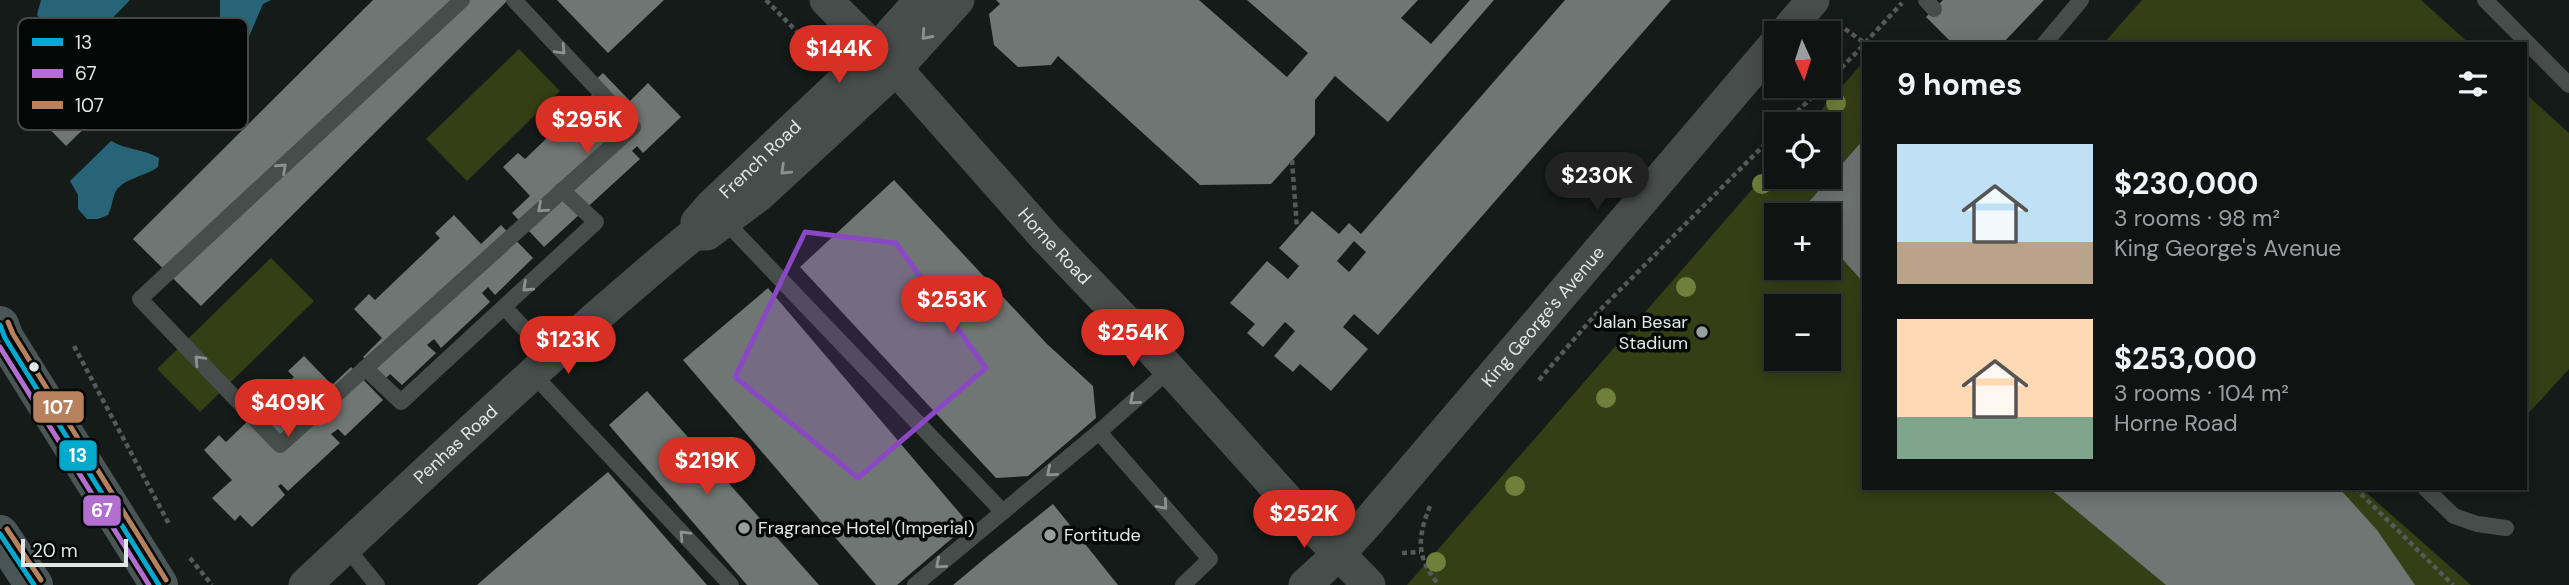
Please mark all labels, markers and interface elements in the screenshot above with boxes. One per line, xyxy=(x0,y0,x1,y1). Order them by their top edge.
legend xyxy=(18,18,248,130)
north arrow xyxy=(1764,21,1841,98)
map controls xyxy=(1764,21,1841,371)
pin: $144K xyxy=(790,25,888,85)
one-way arrow xyxy=(922,27,935,40)
text: 13 xyxy=(75,30,92,55)
text: $144K xyxy=(805,33,873,63)
one-way arrow xyxy=(552,42,565,55)
text: 67 xyxy=(75,61,97,86)
text: 9 homes xyxy=(1897,65,2022,104)
icon: filters xyxy=(2454,65,2492,103)
text: 107 xyxy=(75,93,104,118)
pin: $295K xyxy=(538,96,636,156)
text: $295K xyxy=(552,104,623,134)
button: locate xyxy=(1764,112,1841,189)
street label: French Road xyxy=(714,115,806,204)
pin: $230K xyxy=(1548,152,1646,212)
text: $230K xyxy=(1561,160,1633,190)
one-way arrow xyxy=(780,162,793,174)
one-way arrow xyxy=(274,164,287,176)
text: $230,000 xyxy=(2114,164,2258,203)
icon: home xyxy=(1953,172,2037,256)
one-way arrow xyxy=(537,200,550,213)
street label: Horne Road xyxy=(1013,203,1096,290)
button: + xyxy=(1764,203,1841,280)
text: 3 rooms · 98 m² xyxy=(2114,203,2280,233)
text: King George's Avenue xyxy=(2114,233,2341,263)
street label: King George's Avenue xyxy=(1476,241,1610,392)
pin: $253K xyxy=(903,276,1001,336)
one-way arrow xyxy=(522,278,535,291)
text: $253K xyxy=(917,284,987,314)
button: − xyxy=(1764,294,1841,371)
pin: $254K xyxy=(1084,310,1182,369)
place label: Jalan Besar Stadium xyxy=(1594,310,1688,355)
pin: $123K xyxy=(519,316,617,376)
text: $254K xyxy=(1097,317,1169,347)
text: $123K xyxy=(536,324,600,354)
marker: Jalan Besar Stadium xyxy=(1694,324,1710,340)
text: $253,000 xyxy=(2114,339,2257,378)
icon: home xyxy=(1953,347,2037,431)
one-way arrow xyxy=(195,356,207,369)
unlabelled marker xyxy=(27,360,41,374)
text: 3 rooms · 104 m² xyxy=(2114,378,2289,408)
pin: $409K xyxy=(239,380,337,439)
text: $409K xyxy=(251,387,325,417)
line badge: 107 xyxy=(32,390,85,424)
one-way arrow xyxy=(1129,392,1142,404)
text: 107 xyxy=(43,395,73,420)
street label: Penhas Road xyxy=(409,400,503,490)
text: Horne Road xyxy=(2114,408,2238,438)
pin: $219K xyxy=(658,438,756,497)
line badge: 13 xyxy=(58,439,98,472)
text: 13 xyxy=(69,443,87,468)
text: $219K xyxy=(674,445,740,475)
one-way arrow xyxy=(1046,464,1059,476)
pin: $252K xyxy=(1255,490,1353,550)
line badge: 67 xyxy=(82,494,122,527)
one-way arrow xyxy=(1155,497,1167,510)
text: 67 xyxy=(91,498,113,523)
text: $252K xyxy=(1269,498,1339,528)
place label: Fragrance Hotel (Imperial) xyxy=(758,516,975,540)
marker: Fragrance Hotel (Imperial) xyxy=(736,520,752,536)
place label: Fortitude xyxy=(1064,523,1141,547)
marker: Fortitude xyxy=(1042,527,1058,543)
one-way arrow xyxy=(680,530,692,543)
scale bar xyxy=(21,536,128,568)
text: 20 m xyxy=(32,538,78,563)
one-way arrow xyxy=(935,556,948,568)

